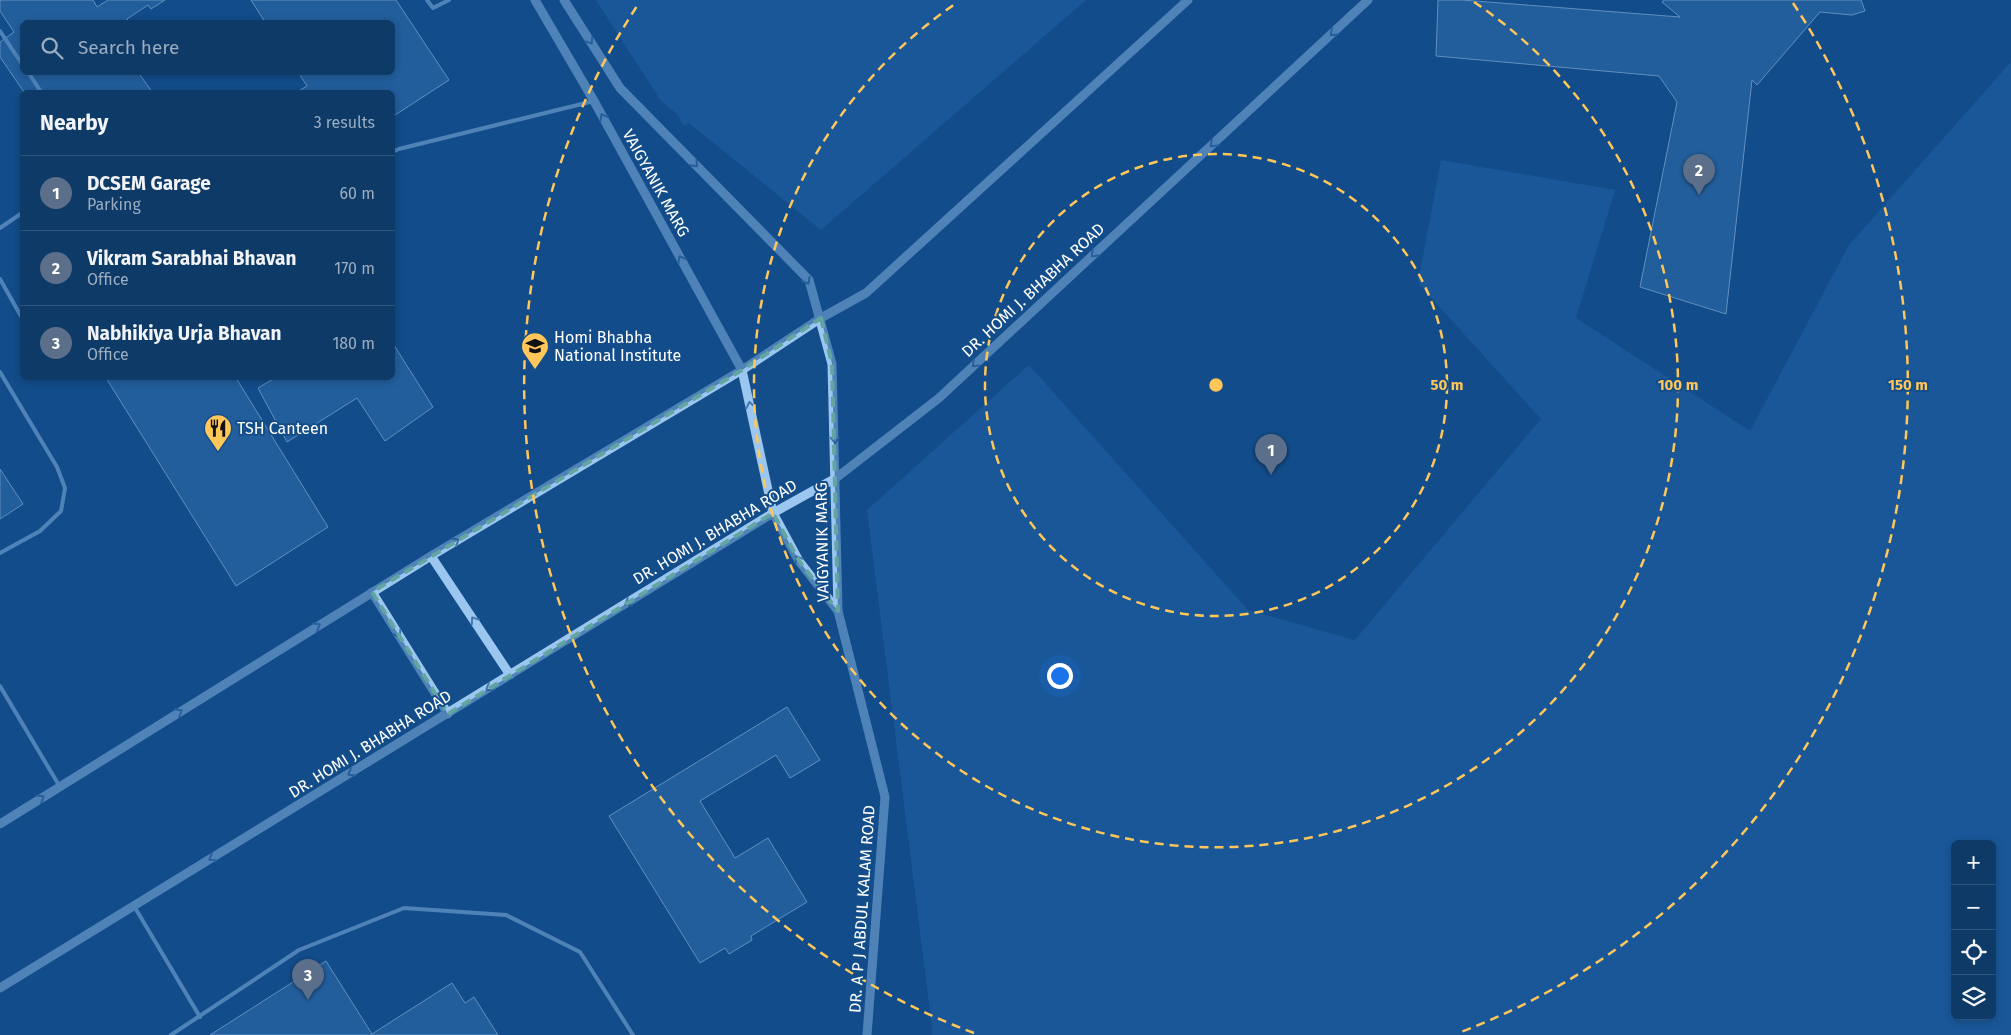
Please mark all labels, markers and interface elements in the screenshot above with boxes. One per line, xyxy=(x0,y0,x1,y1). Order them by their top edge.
search box xyxy=(20,20,395,75)
one-way arrow xyxy=(1329,27,1338,36)
icon: search xyxy=(38,34,66,62)
text: Search here xyxy=(78,36,179,59)
one-way arrow xyxy=(584,36,594,45)
text: Nearby xyxy=(40,110,108,136)
text: 3 results xyxy=(314,113,375,132)
one-way arrow xyxy=(599,113,609,122)
street label: VAIGYANIK MARG xyxy=(619,126,693,240)
one-way arrow xyxy=(1210,138,1219,147)
pin: 2 xyxy=(1683,154,1715,195)
one-way arrow xyxy=(689,158,698,167)
text: DCSEM Garage xyxy=(87,172,211,195)
text: 1 xyxy=(52,184,60,203)
text: 60 m xyxy=(340,184,375,203)
text: Parking xyxy=(87,195,141,214)
street label: DR. HOMI J. BHABHA ROAD xyxy=(958,219,1108,361)
text: Vikram Sarabhai Bhavan xyxy=(87,247,296,270)
one-way arrow xyxy=(1091,248,1100,257)
one-way arrow xyxy=(677,255,687,264)
text: 2 xyxy=(52,259,60,278)
text: 170 m xyxy=(334,259,375,278)
text: Office xyxy=(87,270,129,289)
one-way arrow xyxy=(801,276,811,285)
text: Nabhikiya Urja Bhavan xyxy=(87,322,281,345)
place label: Homi Bhabha National Institute xyxy=(554,328,681,365)
school or university icon: Homi Bhabha National Institute xyxy=(520,331,550,370)
text: 3 xyxy=(52,334,60,353)
text: 180 m xyxy=(332,334,375,353)
text: Office xyxy=(87,345,129,364)
one-way arrow xyxy=(972,358,981,367)
centre of rings xyxy=(1207,376,1225,394)
text: 50 m xyxy=(1430,376,1464,394)
text: 100 m xyxy=(1658,376,1698,394)
text: 150 m xyxy=(1888,376,1928,394)
one-way arrow xyxy=(745,400,756,409)
restaurant icon: TSH Canteen xyxy=(203,413,233,452)
place label: TSH Canteen xyxy=(237,419,328,438)
pin: 1 xyxy=(1255,434,1287,475)
one-way arrow xyxy=(829,436,840,444)
street label: DR. HOMI J. BHABHA ROAD xyxy=(630,475,800,589)
street label: VAIGYANIK MARG xyxy=(811,482,833,602)
one-way arrow xyxy=(450,538,459,548)
one-way arrow xyxy=(794,555,804,564)
one-way arrow xyxy=(624,596,633,606)
one-way arrow xyxy=(471,616,480,626)
one-way arrow xyxy=(312,623,321,633)
one-way arrow xyxy=(391,628,401,637)
your location xyxy=(1047,663,1073,689)
one-way arrow xyxy=(486,682,495,692)
street label: DR. HOMI J. BHABHA ROAD xyxy=(285,686,455,802)
one-way arrow xyxy=(174,709,183,719)
one-way arrow xyxy=(347,767,356,777)
one-way arrow xyxy=(36,795,45,805)
street label: DR. A P J ABDUL KALAM ROAD xyxy=(845,804,879,1014)
map controls xyxy=(1951,840,1996,1020)
button: + xyxy=(1951,840,1996,885)
one-way arrow xyxy=(209,852,218,862)
button: − xyxy=(1951,885,1996,930)
button: locate xyxy=(1951,930,1996,975)
pin: 3 xyxy=(292,959,324,1000)
button: layers xyxy=(1951,975,1996,1020)

